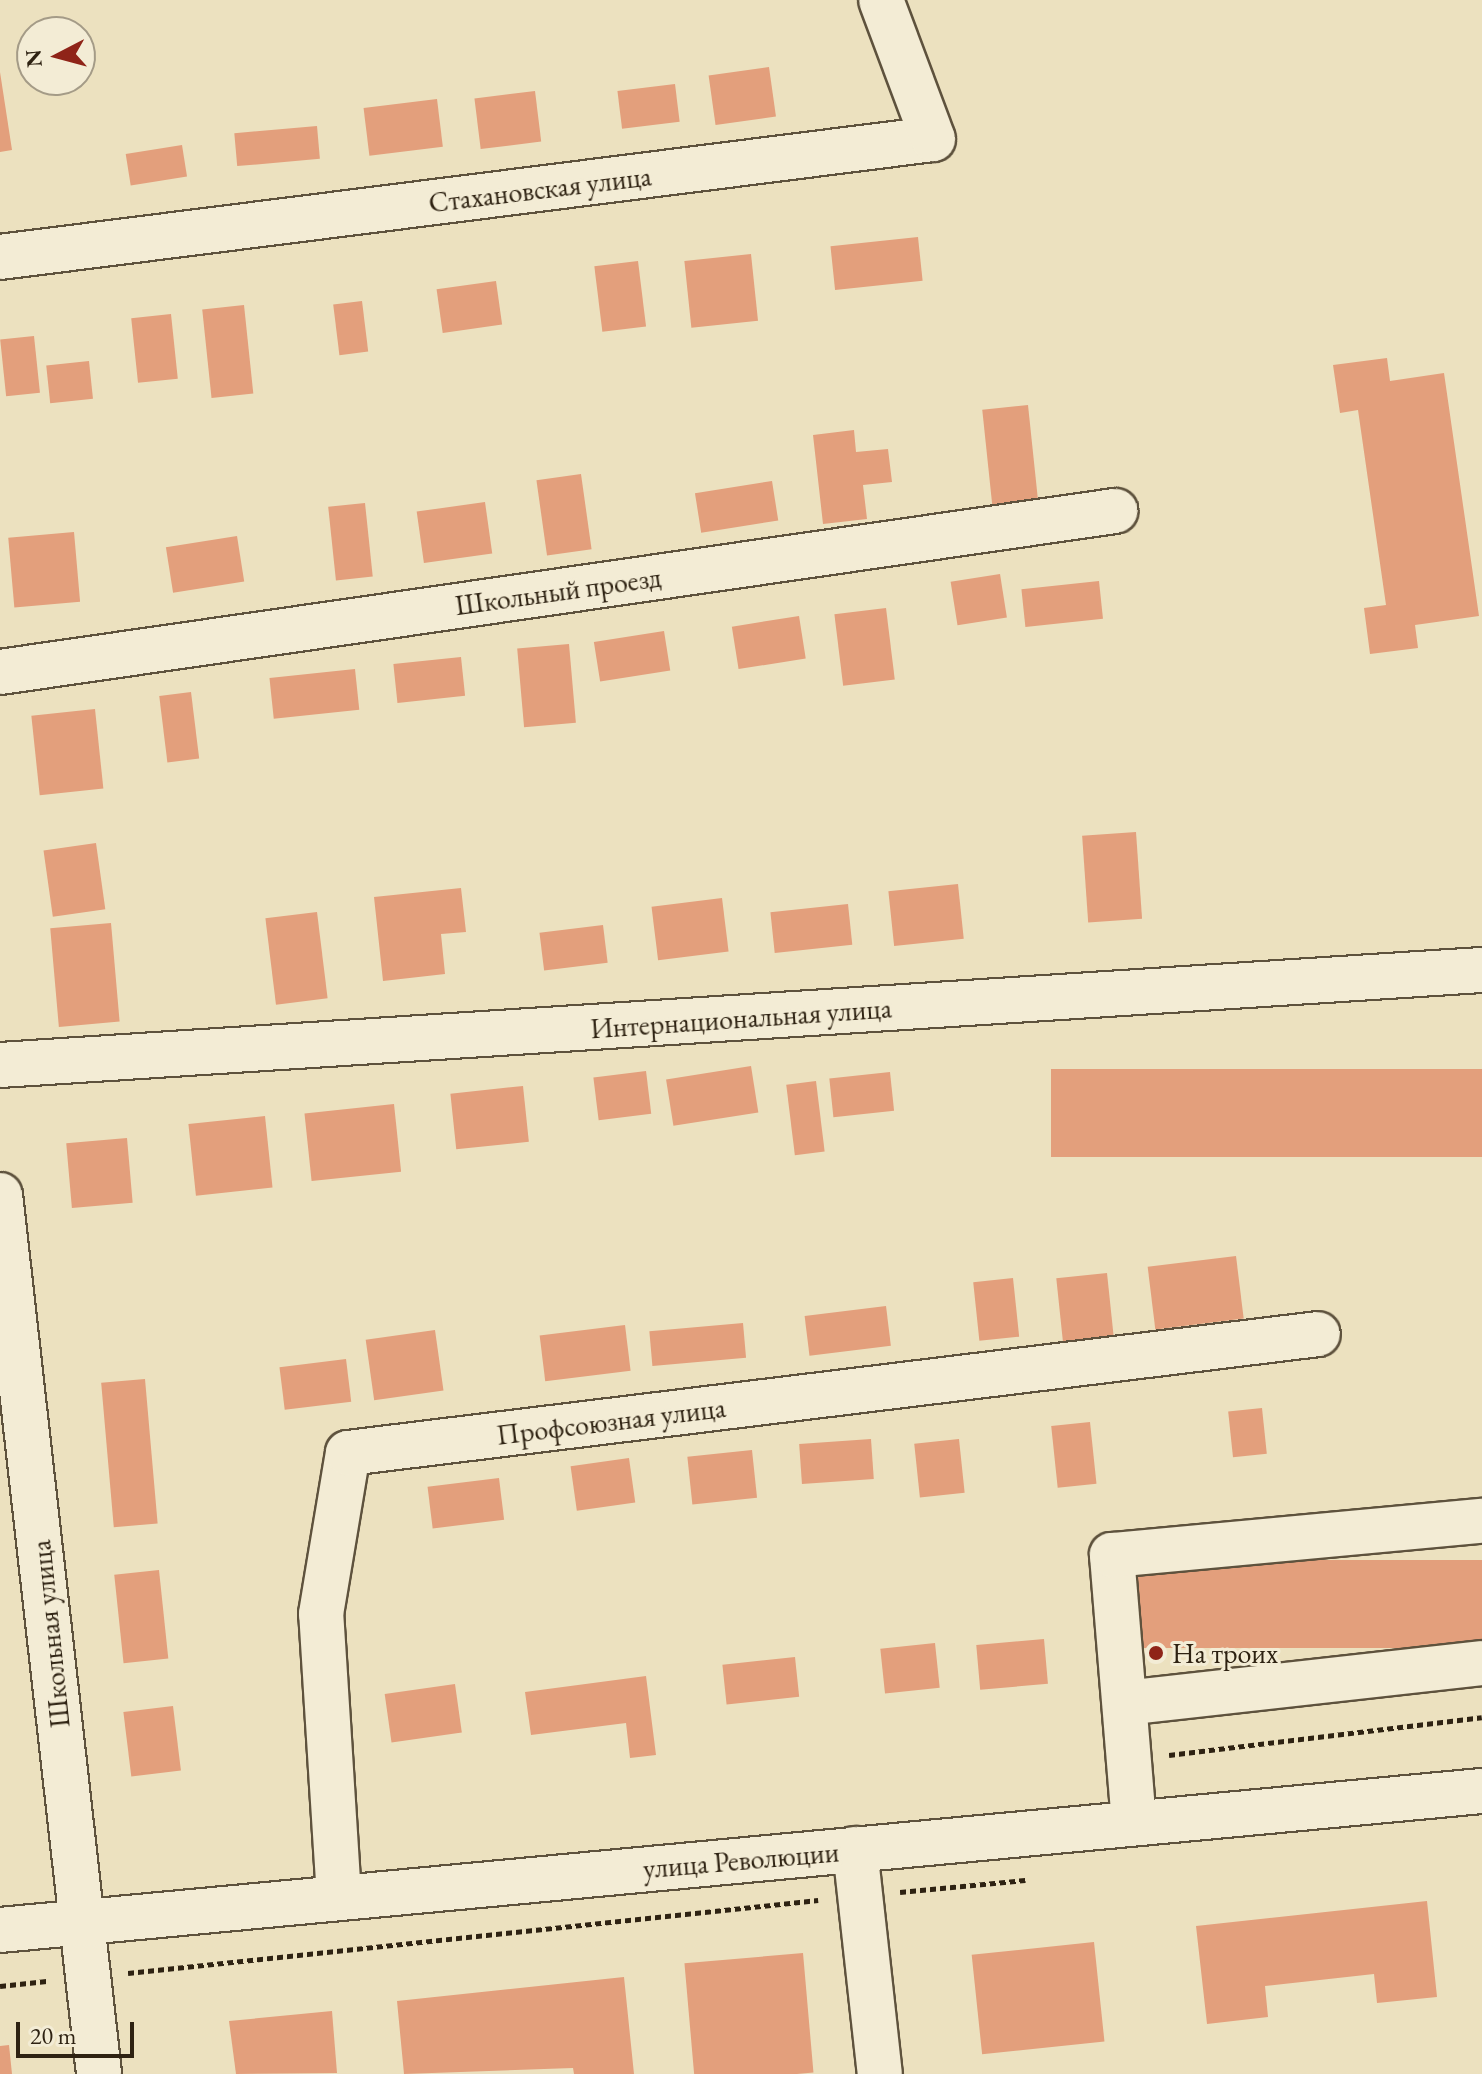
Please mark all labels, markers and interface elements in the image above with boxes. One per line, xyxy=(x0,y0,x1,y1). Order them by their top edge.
north arrow xyxy=(16,16,96,96)
text: N xyxy=(18,48,49,69)
street label: Стахановская улица xyxy=(427,159,653,219)
street label: Школьный проезд xyxy=(453,560,663,622)
street label: Интернациональная улица xyxy=(589,991,893,1045)
street label: Профсоюзная улица xyxy=(494,1390,728,1452)
street label: Школьная улица xyxy=(23,1538,77,1730)
place label: На троих xyxy=(1172,1636,1278,1670)
marker: На троих xyxy=(1147,1644,1165,1662)
street label: улица Революции xyxy=(641,1835,841,1885)
scale bar xyxy=(20,2006,138,2056)
text: 20 m xyxy=(30,2020,77,2051)

